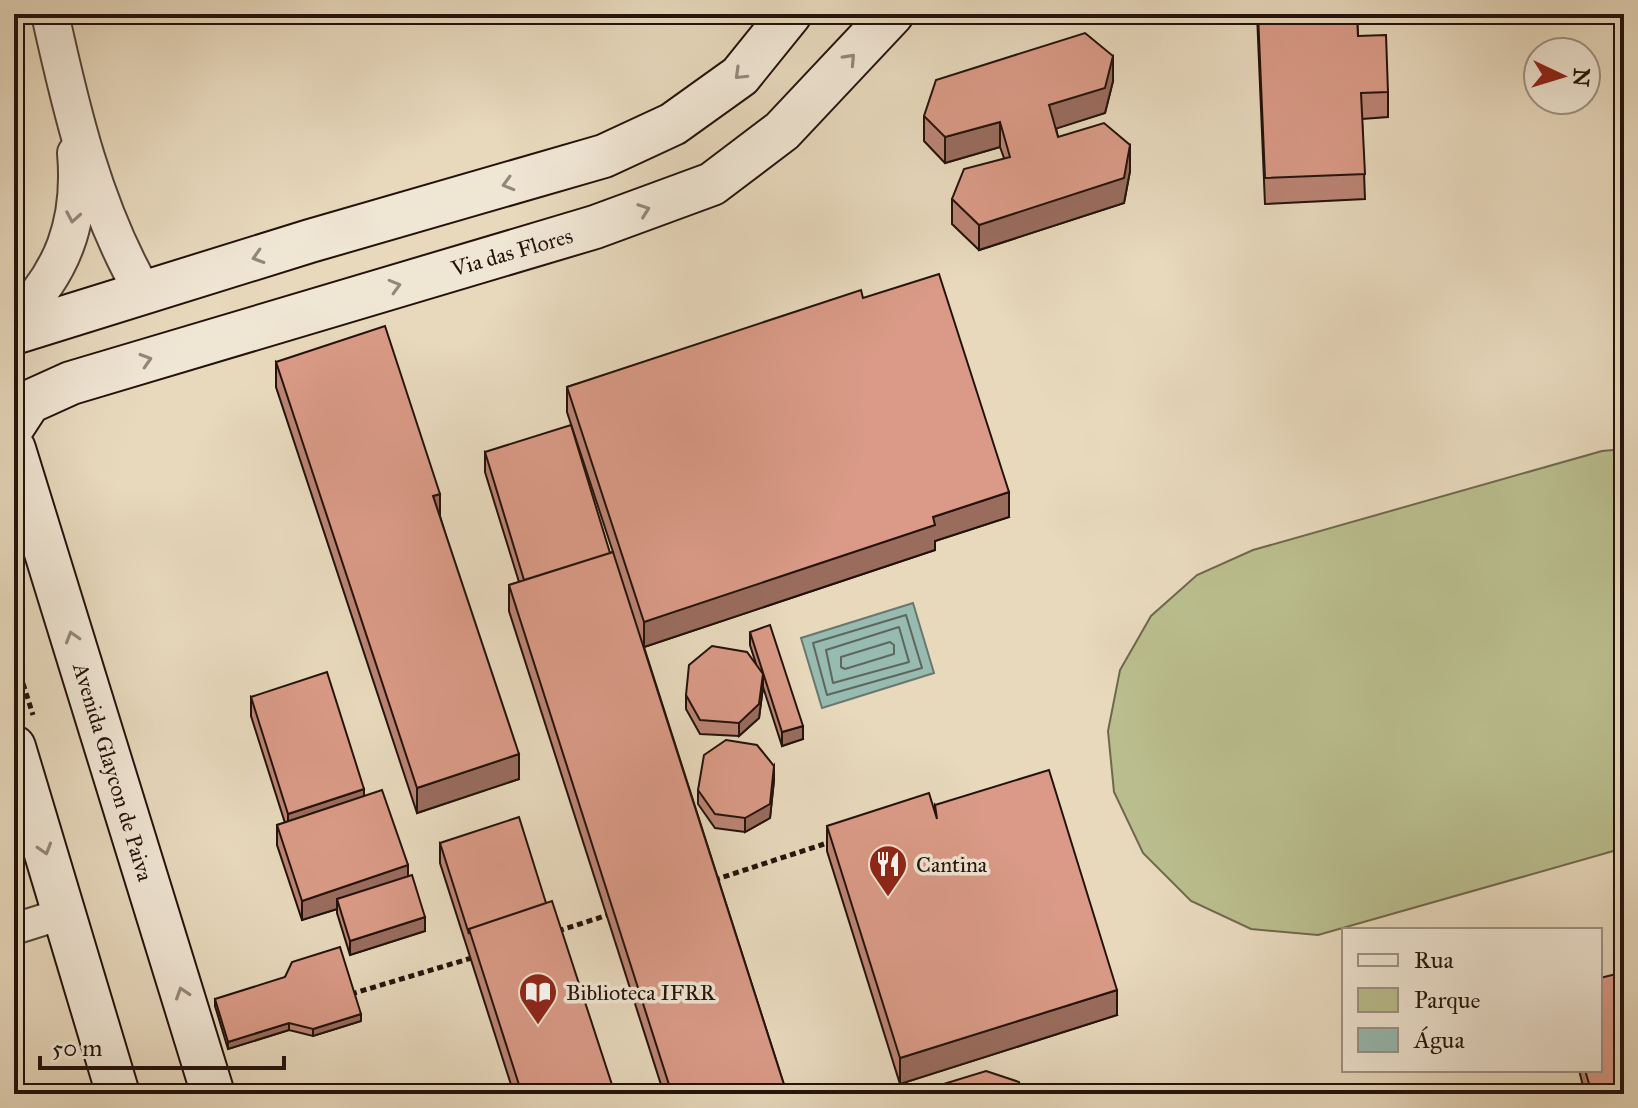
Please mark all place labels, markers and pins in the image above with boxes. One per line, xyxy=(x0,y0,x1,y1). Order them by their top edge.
restaurant icon: Cantina xyxy=(867,843,909,898)
place label: Cantina xyxy=(916,851,988,878)
library icon: Biblioteca IFRR xyxy=(517,971,559,1026)
place label: Biblioteca IFRR xyxy=(566,979,716,1006)

